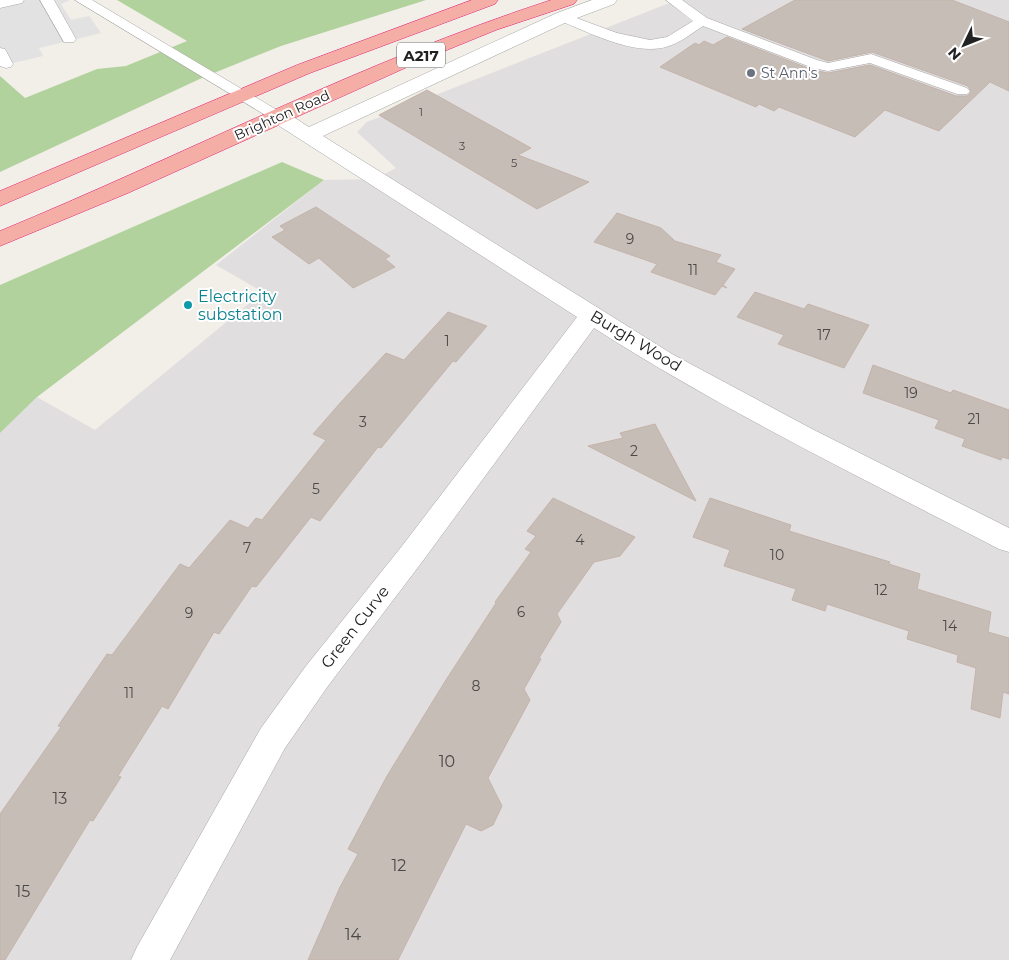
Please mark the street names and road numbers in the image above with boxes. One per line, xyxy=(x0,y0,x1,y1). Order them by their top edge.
road number: A217 xyxy=(397,42,445,68)
street label: Brighton Road xyxy=(231,86,333,144)
street label: Burgh Wood xyxy=(587,306,685,376)
street label: Green Curve xyxy=(317,582,393,672)

